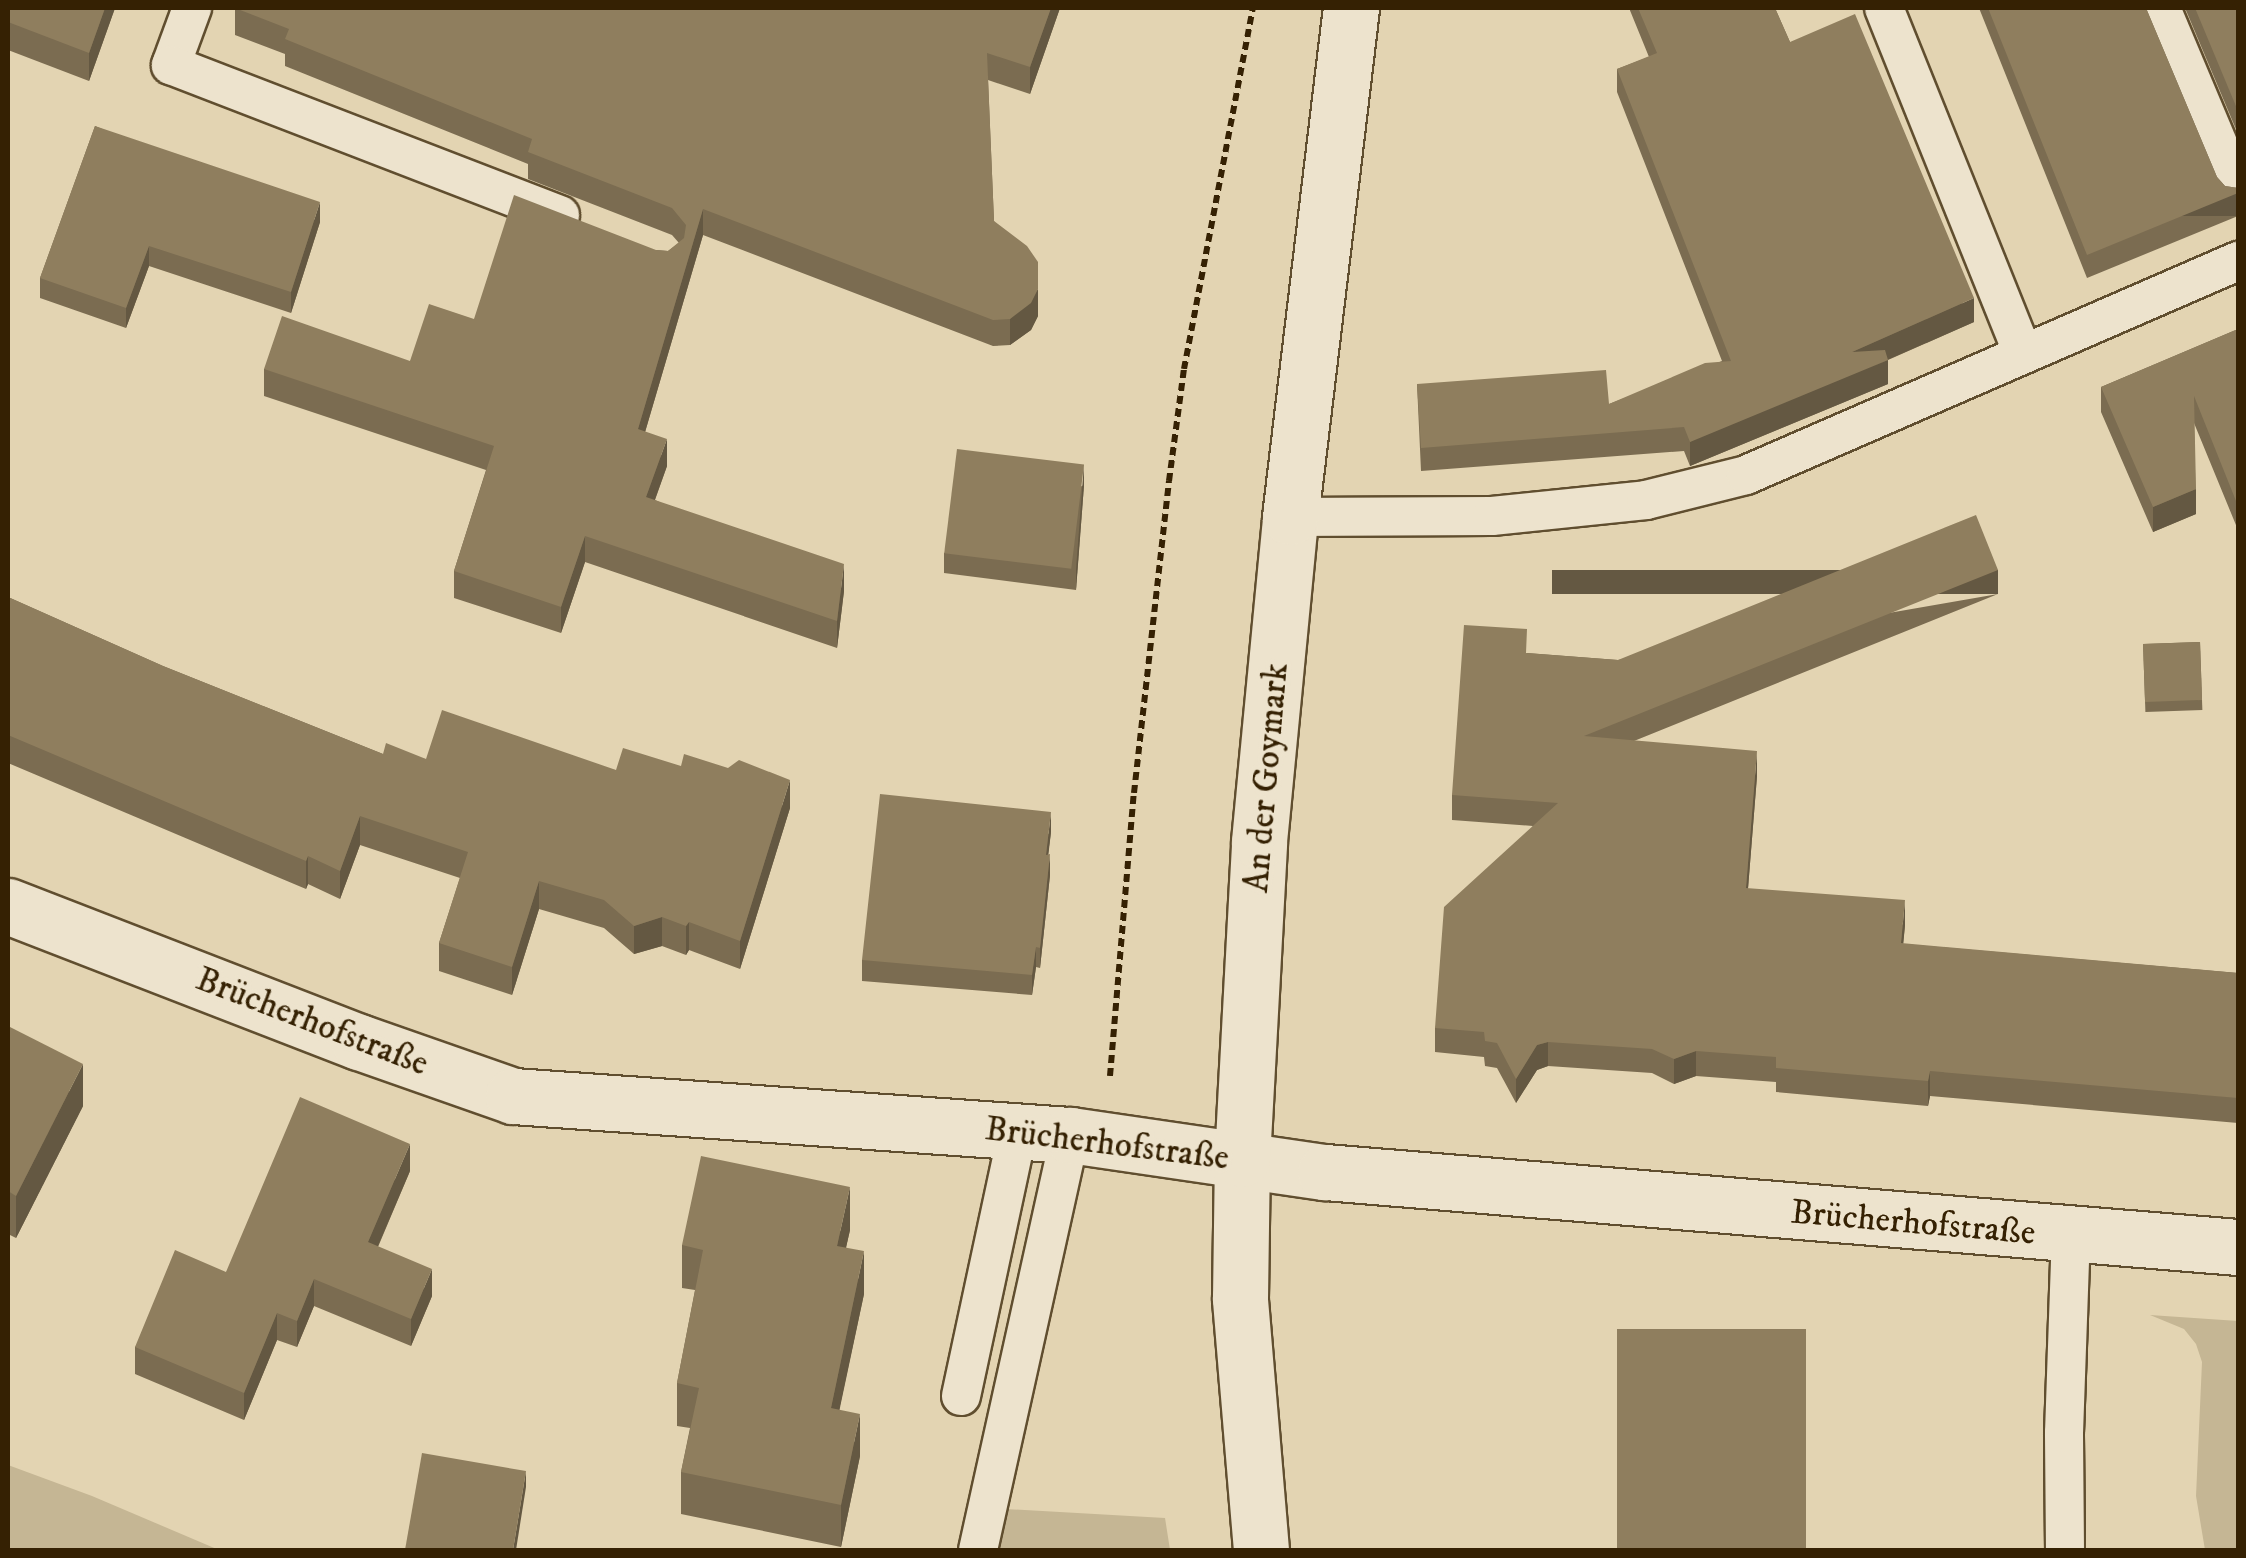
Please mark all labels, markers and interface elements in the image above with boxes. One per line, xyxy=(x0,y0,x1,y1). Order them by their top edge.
street label: An der Goymark xyxy=(1236,662,1298,894)
street label: Brücherhofstraße xyxy=(190,958,434,1086)
street label: Brücherhofstraße xyxy=(983,1108,1231,1180)
street label: Brücherhofstraße xyxy=(1789,1191,2037,1255)

